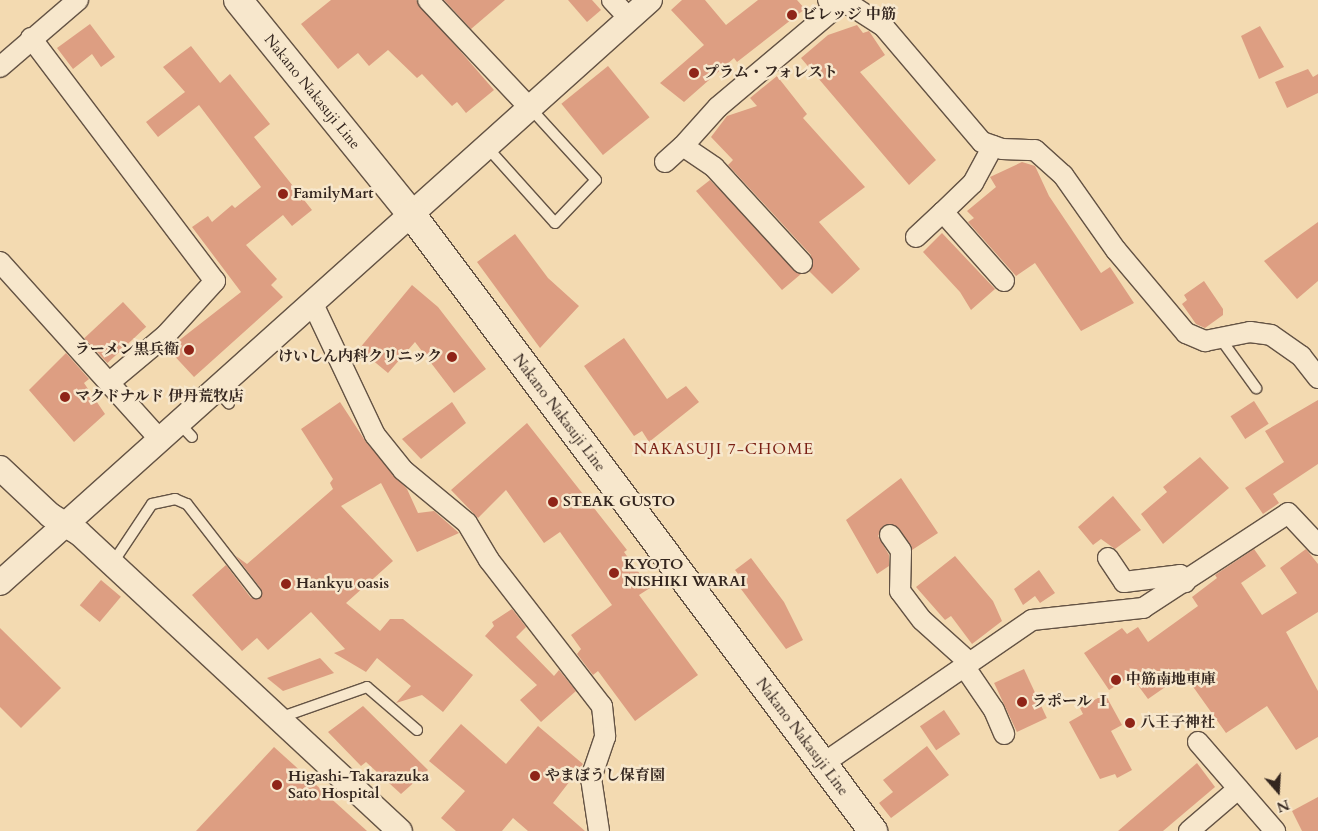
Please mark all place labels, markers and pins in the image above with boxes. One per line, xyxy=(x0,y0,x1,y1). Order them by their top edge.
place label: ビレッジ 中筋 xyxy=(802,6,896,24)
marker: ビレッジ 中筋 xyxy=(786,9,798,21)
place label: プラム・フォレスト xyxy=(704,64,839,82)
marker: プラム・フォレスト xyxy=(688,67,700,79)
place label: FamilyMart xyxy=(293,185,374,203)
marker: FamilyMart xyxy=(277,188,289,200)
place label: ラーメン黒兵衛 xyxy=(74,341,179,359)
marker: ラーメン黒兵衛 xyxy=(183,344,195,356)
place label: けいしん内科クリニック xyxy=(277,348,442,366)
marker: けいしん内科クリニック xyxy=(446,351,458,363)
place label: マクドナルド 伊丹荒牧店 xyxy=(75,388,244,406)
marker: マクドナルド 伊丹荒牧店 xyxy=(59,391,71,403)
place label: STEAK GUSTO xyxy=(563,493,675,511)
marker: STEAK GUSTO xyxy=(547,496,559,508)
place label: KYOTO NISHIKI WARAI xyxy=(624,555,746,590)
marker: KYOTO NISHIKI WARAI xyxy=(608,567,620,579)
place label: Hankyu oasis xyxy=(296,575,389,593)
marker: Hankyu oasis xyxy=(280,578,292,590)
place label: 中筋南地車庫 xyxy=(1126,671,1216,689)
marker: 中筋南地車庫 xyxy=(1110,674,1122,686)
place label: ラポール Ⅰ xyxy=(1032,693,1111,711)
marker: ラポール Ⅰ xyxy=(1016,696,1028,708)
place label: 八王子神社 xyxy=(1140,714,1215,732)
marker: 八王子神社 xyxy=(1124,717,1136,729)
place label: Higashi-Takarazuka Sato Hospital xyxy=(288,767,429,802)
place label: やまぼうし保育園 xyxy=(545,767,665,785)
marker: やまぼうし保育園 xyxy=(529,770,541,782)
marker: Higashi-Takarazuka Sato Hospital xyxy=(270,778,284,792)

